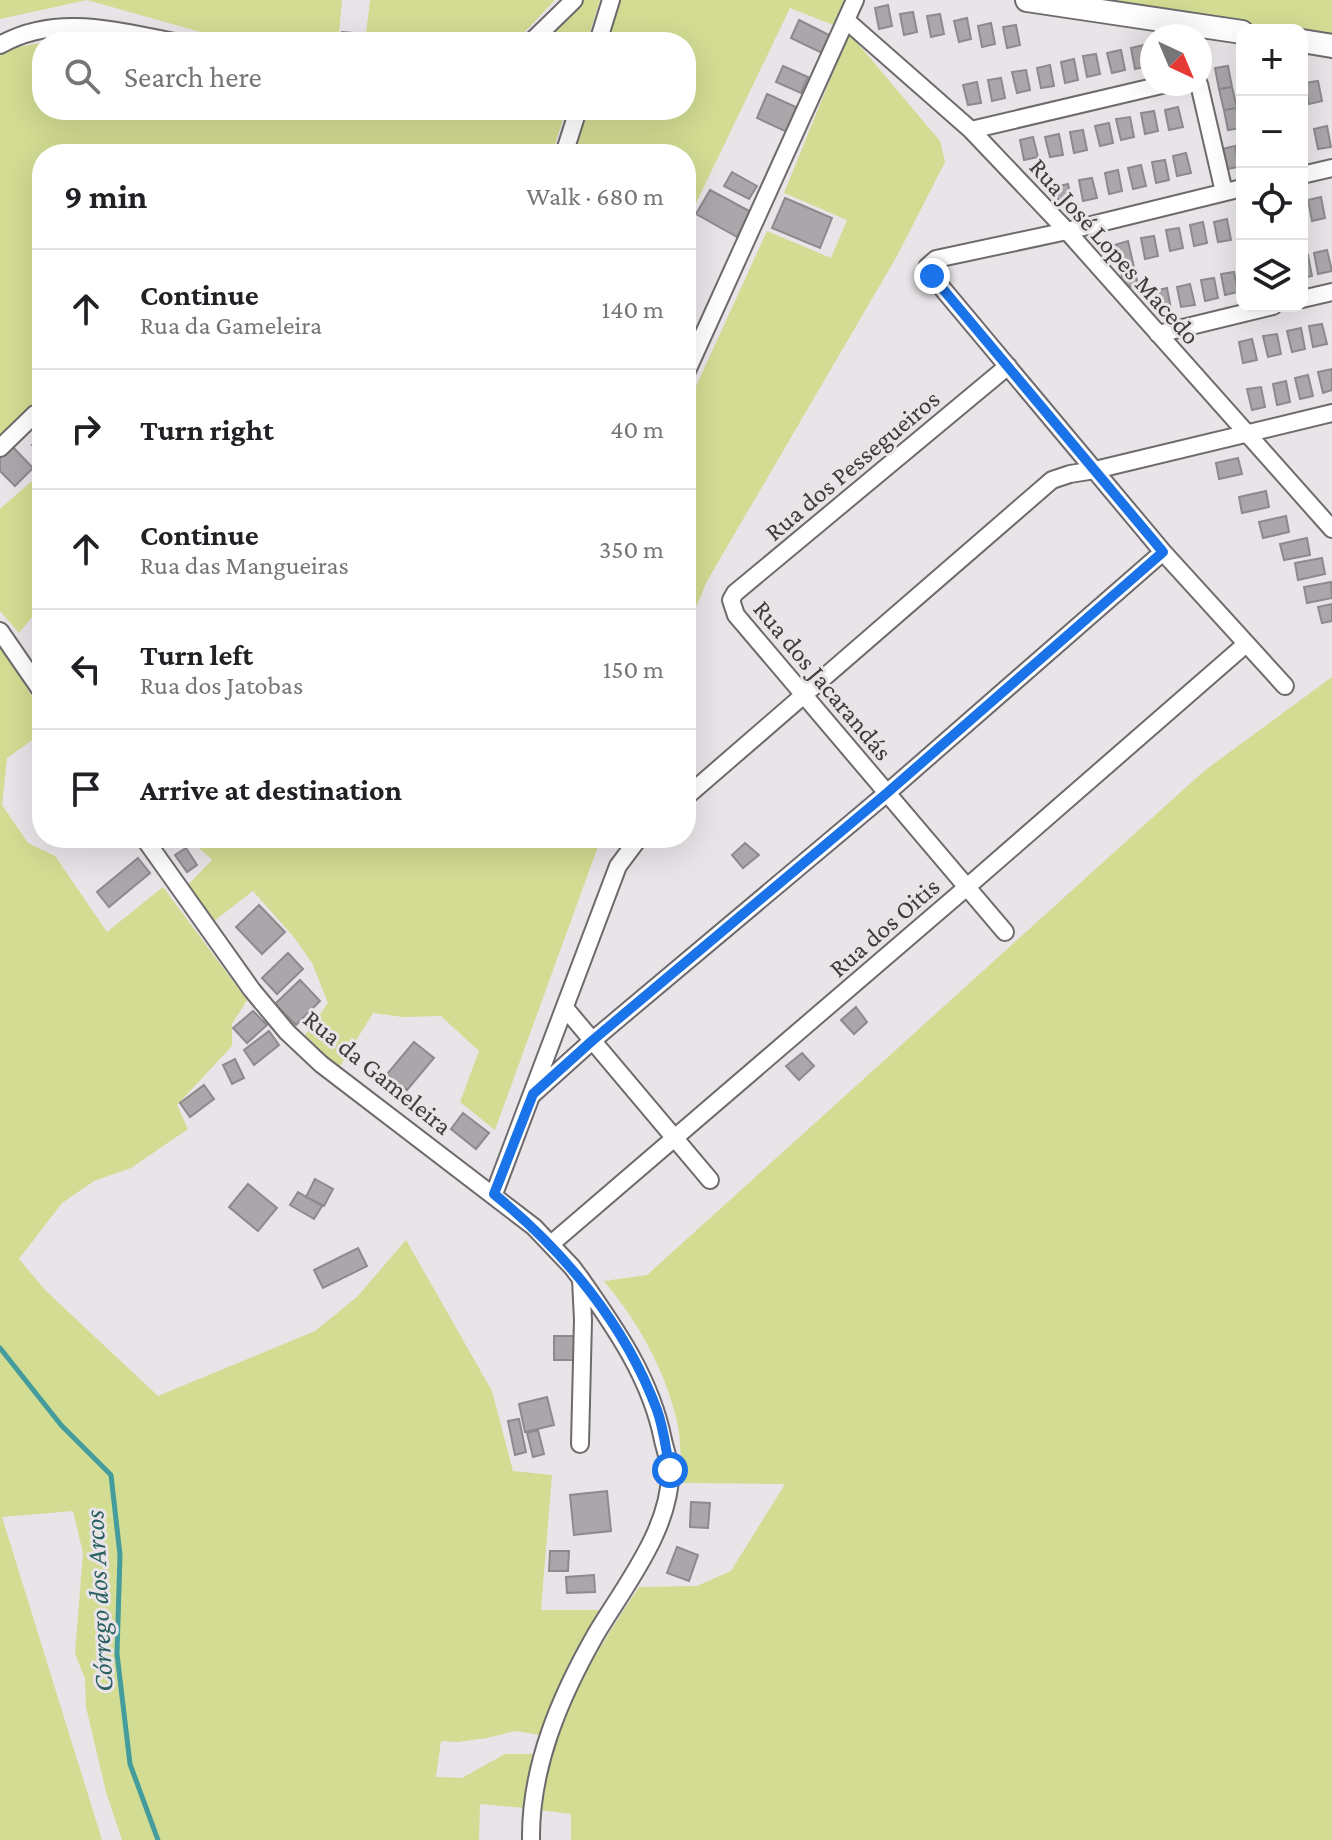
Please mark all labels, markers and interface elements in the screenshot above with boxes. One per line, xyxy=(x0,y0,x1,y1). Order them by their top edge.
north arrow xyxy=(1140,24,1212,96)
map controls xyxy=(1236,24,1308,312)
button: + xyxy=(1236,24,1308,96)
search box xyxy=(32,32,696,120)
icon: search xyxy=(60,54,104,98)
text: Search here xyxy=(124,60,262,93)
button: − xyxy=(1236,96,1308,168)
street label: Rua José Lopes Macedo xyxy=(1023,152,1206,350)
button: locate xyxy=(1236,168,1308,240)
text: 9 min xyxy=(64,178,147,215)
text: Walk · 680 m xyxy=(526,182,664,211)
button: layers xyxy=(1236,240,1308,312)
route end xyxy=(914,258,950,294)
text: Continue xyxy=(140,278,259,311)
icon: ahead xyxy=(64,287,108,331)
text: 140 m xyxy=(602,295,664,324)
text: Rua da Gameleira xyxy=(140,311,322,340)
street label: Rua dos Pessegueiros xyxy=(759,384,945,547)
icon: right xyxy=(64,407,108,451)
text: Turn right xyxy=(140,413,274,446)
text: 40 m xyxy=(610,415,664,444)
text: Continue xyxy=(140,518,259,551)
icon: ahead xyxy=(64,527,108,571)
text: 350 m xyxy=(599,535,664,564)
text: Rua das Mangueiras xyxy=(140,551,349,580)
street label: Rua dos Jacarandás xyxy=(747,595,898,766)
text: Turn left xyxy=(140,638,253,671)
icon: left xyxy=(64,647,108,691)
text: 150 m xyxy=(603,655,664,684)
text: Rua dos Jatobas xyxy=(140,671,303,700)
icon: arrive xyxy=(64,767,108,811)
text: Arrive at destination xyxy=(140,773,402,806)
street label: Rua dos Oitis xyxy=(823,872,945,983)
street label: Rua da Gameleira xyxy=(298,1004,458,1141)
route start xyxy=(652,1452,688,1488)
water label: Córrego dos Arcos xyxy=(78,1509,119,1693)

